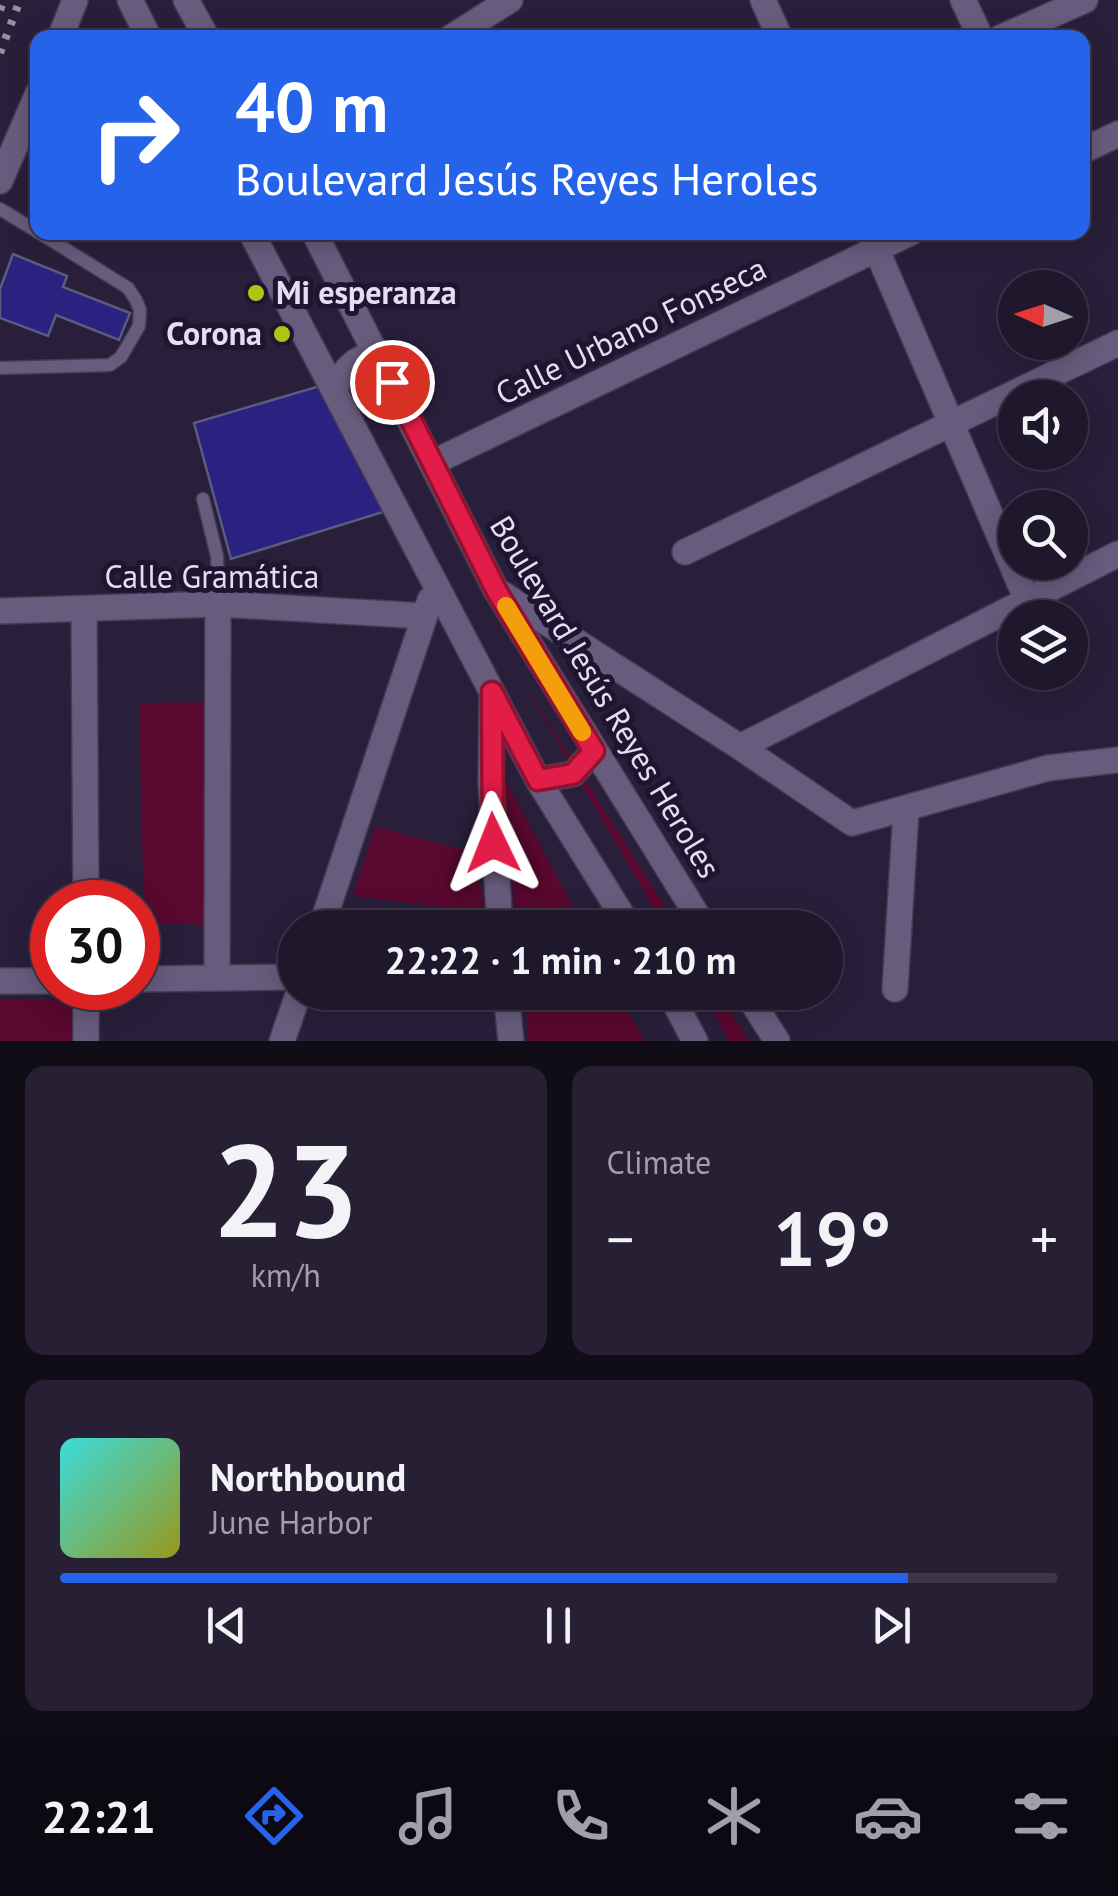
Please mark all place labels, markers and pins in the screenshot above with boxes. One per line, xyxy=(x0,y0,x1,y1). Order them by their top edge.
place label: Mi esperanza xyxy=(276,271,457,313)
marker: Mi esperanza xyxy=(245,282,267,304)
place label: Corona xyxy=(166,312,262,354)
marker: Corona xyxy=(271,323,293,345)
pin xyxy=(350,340,435,425)

